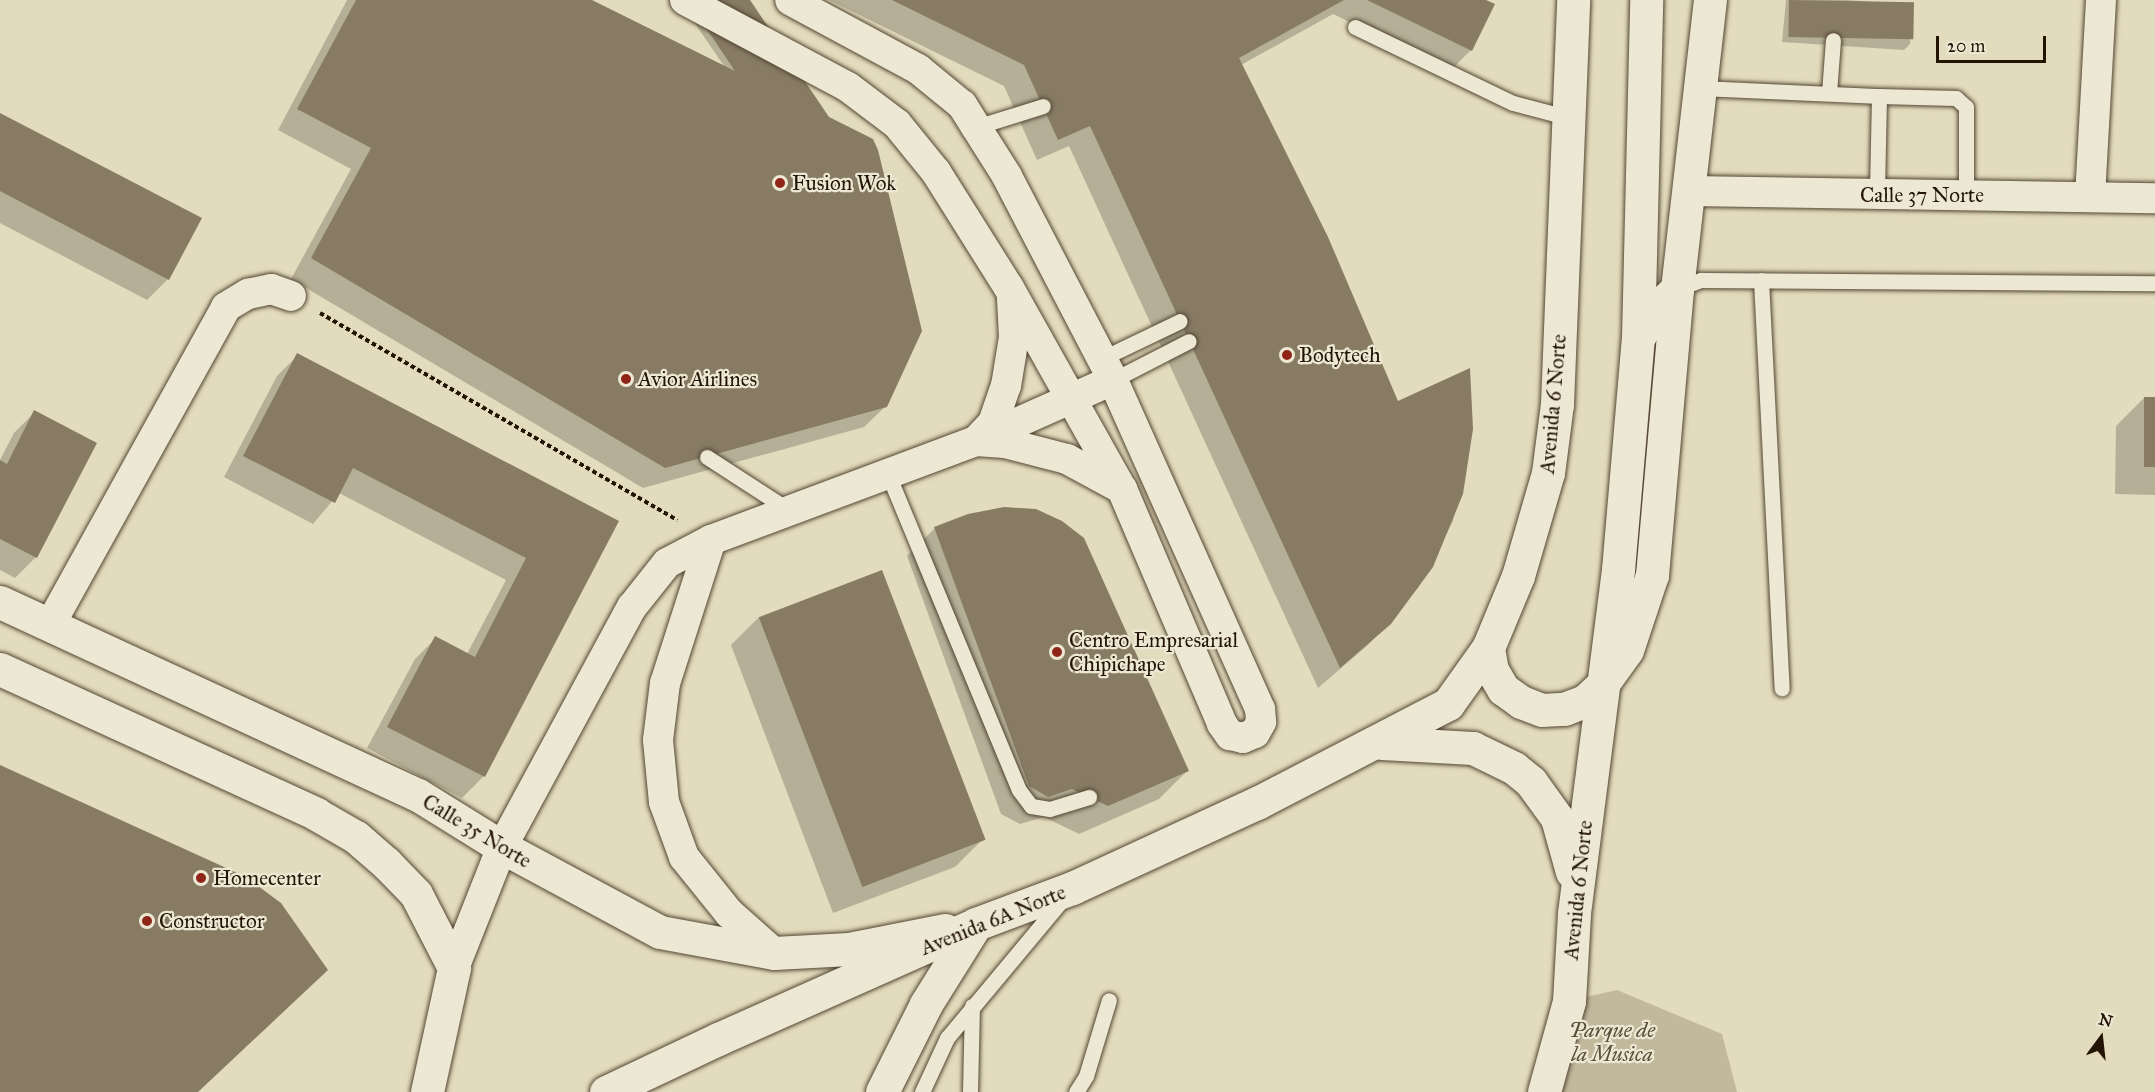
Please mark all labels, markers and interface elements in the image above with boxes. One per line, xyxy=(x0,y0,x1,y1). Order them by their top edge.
scale bar xyxy=(1939,24,2048,62)
text: 20 m xyxy=(1947,35,1985,57)
place label: Fusion Wok xyxy=(792,170,896,196)
marker: Fusion Wok xyxy=(773,176,787,190)
street label: Calle 37 Norte xyxy=(1860,182,1984,208)
street label: Avenida 6 Norte xyxy=(1534,333,1572,475)
place label: Bodytech xyxy=(1299,342,1381,368)
marker: Bodytech xyxy=(1280,348,1294,362)
place label: Avior Airlines xyxy=(638,366,757,392)
marker: Avior Airlines xyxy=(619,372,633,386)
place label: Centro Empresarial Chipichape xyxy=(1069,627,1238,677)
marker: Centro Empresarial Chipichape xyxy=(1050,645,1064,659)
street label: Calle 35 Norte xyxy=(418,789,536,873)
street label: Avenida 6 Norte xyxy=(1558,819,1598,961)
place label: Homecenter xyxy=(213,865,321,891)
marker: Homecenter xyxy=(194,871,208,885)
street label: Avenida 6A Norte xyxy=(917,879,1069,961)
place label: Constructor xyxy=(159,908,265,934)
marker: Constructor xyxy=(140,914,154,928)
north arrow xyxy=(2071,1008,2131,1068)
text: N xyxy=(2097,1009,2115,1031)
park label: Parque de la Musica xyxy=(1569,1017,1655,1067)

